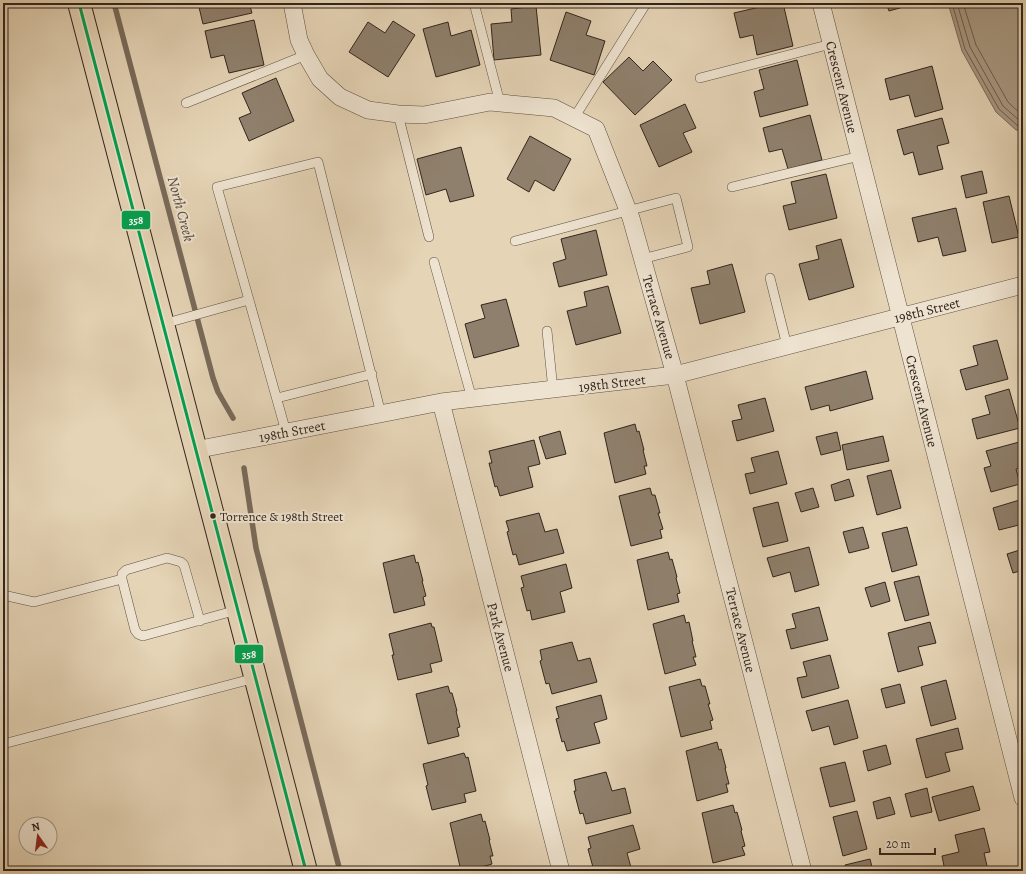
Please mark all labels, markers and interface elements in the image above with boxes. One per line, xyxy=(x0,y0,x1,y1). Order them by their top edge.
street label: Crescent Avenue xyxy=(821,39,862,135)
water label: North Creek xyxy=(163,174,199,244)
line badge: 358 xyxy=(121,210,151,230)
text: 358 xyxy=(129,213,143,228)
street label: Terrace Avenue xyxy=(637,273,680,361)
street label: 198th Street xyxy=(892,293,962,328)
street label: Crescent Avenue xyxy=(901,353,942,449)
street label: 198th Street xyxy=(578,370,647,397)
street label: 198th Street xyxy=(257,416,327,447)
place label: Torrence & 198th Street xyxy=(220,508,344,525)
marker: Torrence & 198th Street xyxy=(208,511,218,521)
street label: Terrace Avenue xyxy=(721,586,760,674)
street label: Park Avenue xyxy=(482,601,519,674)
line badge: 358 xyxy=(234,644,264,664)
text: 358 xyxy=(242,647,256,662)
north arrow xyxy=(18,816,58,856)
text: N xyxy=(30,819,41,835)
scale bar xyxy=(880,830,935,856)
text: 20 m xyxy=(886,836,910,852)

